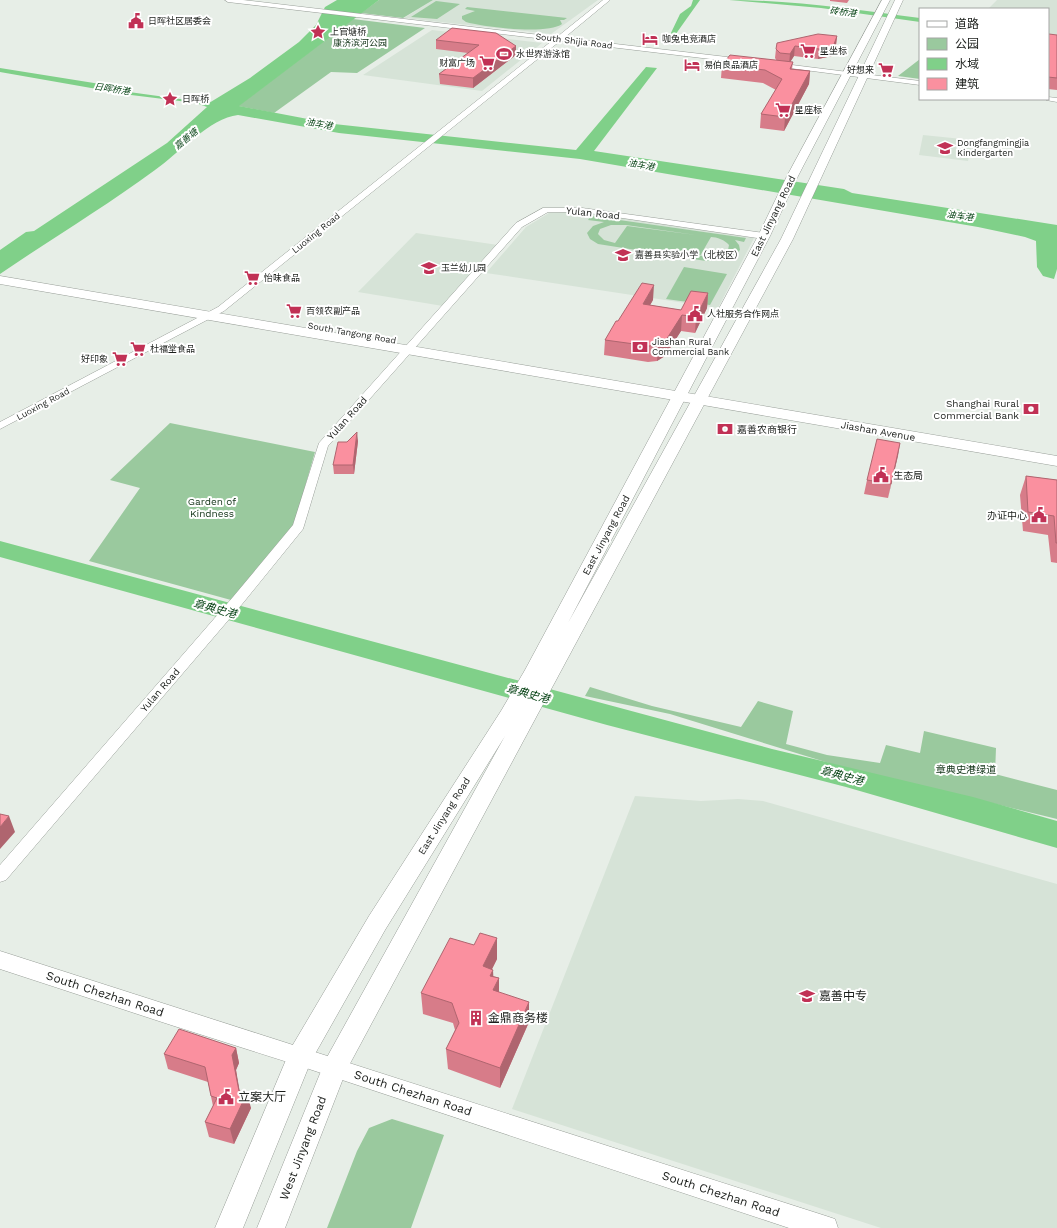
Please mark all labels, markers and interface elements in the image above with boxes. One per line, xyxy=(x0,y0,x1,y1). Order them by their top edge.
water label: 砖桥港 xyxy=(829,5,859,19)
legend xyxy=(919,8,1049,100)
public building icon: 日晖社区居委会 xyxy=(127,12,145,30)
place label: 日晖社区居委会 xyxy=(148,16,211,26)
text: 道路 xyxy=(955,17,979,31)
place icon: 上官塘桥 xyxy=(309,23,327,41)
place label: 上官塘桥 xyxy=(330,26,367,37)
hotel icon: 咖兔电竞酒店 xyxy=(641,30,659,48)
street label: South Shijia Road xyxy=(535,31,613,51)
place label: 咖兔电竞酒店 xyxy=(662,34,716,44)
text: 公园 xyxy=(955,37,979,51)
park label: 康济滨河公园 xyxy=(333,38,387,48)
supermarket icon: 星坐标 xyxy=(799,42,817,60)
sports icon: 水世界游泳馆 xyxy=(495,45,513,63)
place label: 星坐标 xyxy=(820,46,847,56)
place label: 水世界游泳馆 xyxy=(516,49,570,59)
supermarket icon: 财富广场 xyxy=(478,54,496,72)
hotel icon: 易伯良品酒店 xyxy=(683,56,701,74)
text: 水域 xyxy=(955,57,979,71)
place label: 财富广场 xyxy=(439,58,475,68)
place label: 易伯良品酒店 xyxy=(704,60,758,70)
supermarket icon: 好想来 xyxy=(877,61,895,79)
place label: 好想来 xyxy=(847,64,874,75)
text: 建筑 xyxy=(955,77,979,91)
water label: 日晖桥港 xyxy=(93,81,133,97)
place icon: 日晖桥 xyxy=(161,90,179,108)
place label: 日晖桥 xyxy=(182,94,210,104)
supermarket icon: 星座标 xyxy=(774,101,792,119)
place label: 星座标 xyxy=(795,105,822,115)
water label: 油车港 xyxy=(305,117,335,132)
water label: 嘉善塘 xyxy=(172,125,201,152)
place label: Dongfangmingjia Kindergarten xyxy=(957,138,1029,158)
school or university icon: Dongfangmingjia Kindergarten xyxy=(936,139,954,157)
water label: 油车港 xyxy=(627,158,657,173)
street label: East Jinyang Road xyxy=(749,174,797,258)
street label: Yulan Road xyxy=(566,205,620,221)
water label: 油车港 xyxy=(946,209,976,223)
street label: Luoxing Road xyxy=(290,211,342,255)
school or university icon: 嘉善县实验小学（北校区） xyxy=(614,246,632,264)
place label: 嘉善县实验小学（北校区） xyxy=(635,249,743,260)
school or university icon: 玉兰幼儿园 xyxy=(420,259,438,277)
place label: 玉兰幼儿园 xyxy=(441,263,486,273)
supermarket icon: 怡味食品 xyxy=(243,269,261,287)
place label: 怡味食品 xyxy=(264,273,300,283)
supermarket icon: 百领农副产品 xyxy=(285,302,303,320)
public building icon: 人社服务合作网点 xyxy=(686,305,704,323)
place label: 百领农副产品 xyxy=(306,306,360,316)
place label: 人社服务合作网点 xyxy=(707,309,779,319)
street label: South Tangong Road xyxy=(307,320,397,346)
place label: Jiashan Rural Commercial Bank xyxy=(652,337,729,357)
bank icon: Jiashan Rural Commercial Bank xyxy=(631,338,649,356)
supermarket icon: 杜福堂食品 xyxy=(129,340,147,358)
place label: 杜福堂食品 xyxy=(150,344,195,354)
supermarket icon: 好印象 xyxy=(111,350,129,368)
place label: 好印象 xyxy=(81,353,108,364)
street label: Luoxing Road xyxy=(15,386,71,422)
street label: Yulan Road xyxy=(325,394,369,442)
place label: Shanghai Rural Commercial Bank xyxy=(933,398,1019,421)
bank icon: Shanghai Rural Commercial Bank xyxy=(1022,400,1040,418)
street label: Jiashan Avenue xyxy=(840,419,916,443)
bank icon: 嘉善农商银行 xyxy=(716,420,734,438)
place label: 嘉善农商银行 xyxy=(737,424,797,435)
public building icon: 生态局 xyxy=(872,466,890,484)
place label: 生态局 xyxy=(893,470,923,481)
street label: East Jinyang Road xyxy=(580,493,632,577)
park label: Garden of Kindness xyxy=(188,496,236,519)
public building icon: 办证中心 xyxy=(1030,506,1048,524)
place label: 办证中心 xyxy=(987,510,1027,521)
water label: 章典史港 xyxy=(192,597,240,621)
street label: Yulan Road xyxy=(138,666,182,714)
water label: 章典史港 xyxy=(505,682,553,706)
water label: 章典史港 xyxy=(819,764,867,788)
park label: 章典史港绿道 xyxy=(936,764,996,775)
street label: East Jinyang Road xyxy=(416,775,472,857)
street label: South Chezhan Road xyxy=(44,968,166,1020)
school or university icon: 嘉善中专 xyxy=(798,987,816,1005)
place label: 嘉善中专 xyxy=(819,989,867,1003)
building icon: 金鼎商务楼 xyxy=(467,1009,485,1027)
place label: 金鼎商务楼 xyxy=(488,1011,548,1025)
street label: South Chezhan Road xyxy=(352,1067,474,1119)
public building icon: 立案大厅 xyxy=(217,1088,235,1106)
place label: 立案大厅 xyxy=(238,1090,286,1104)
street label: West Jinyang Road xyxy=(277,1094,329,1202)
street label: South Chezhan Road xyxy=(660,1168,782,1220)

